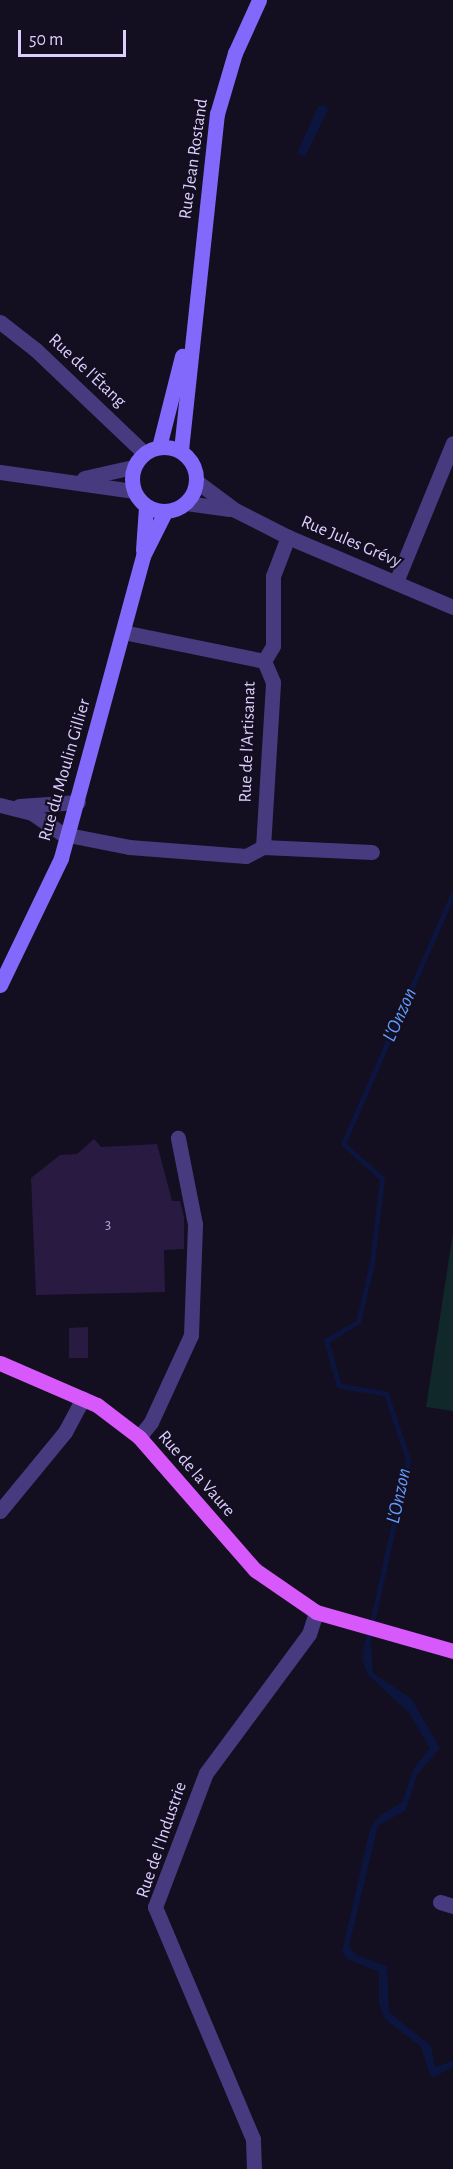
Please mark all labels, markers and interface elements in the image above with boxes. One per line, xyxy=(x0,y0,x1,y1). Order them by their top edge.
scale bar xyxy=(21,18,129,56)
text: 50 m xyxy=(29,31,63,49)
street label: Rue Jean Rostand xyxy=(175,97,213,221)
street label: Rue de l'Étang xyxy=(44,330,130,412)
street label: Rue Jules Grévy xyxy=(298,511,404,573)
street label: Rue de l'Artisanat xyxy=(235,681,261,803)
street label: Rue du Moulin Gillier xyxy=(34,696,96,844)
water label: L'Onzon xyxy=(378,984,422,1046)
house number: 3 xyxy=(105,1216,111,1234)
street label: Rue de la Vaure xyxy=(153,1427,239,1521)
water label: L'Onzon xyxy=(381,1466,417,1526)
street label: Rue de l'Industrie xyxy=(132,1779,192,1901)

